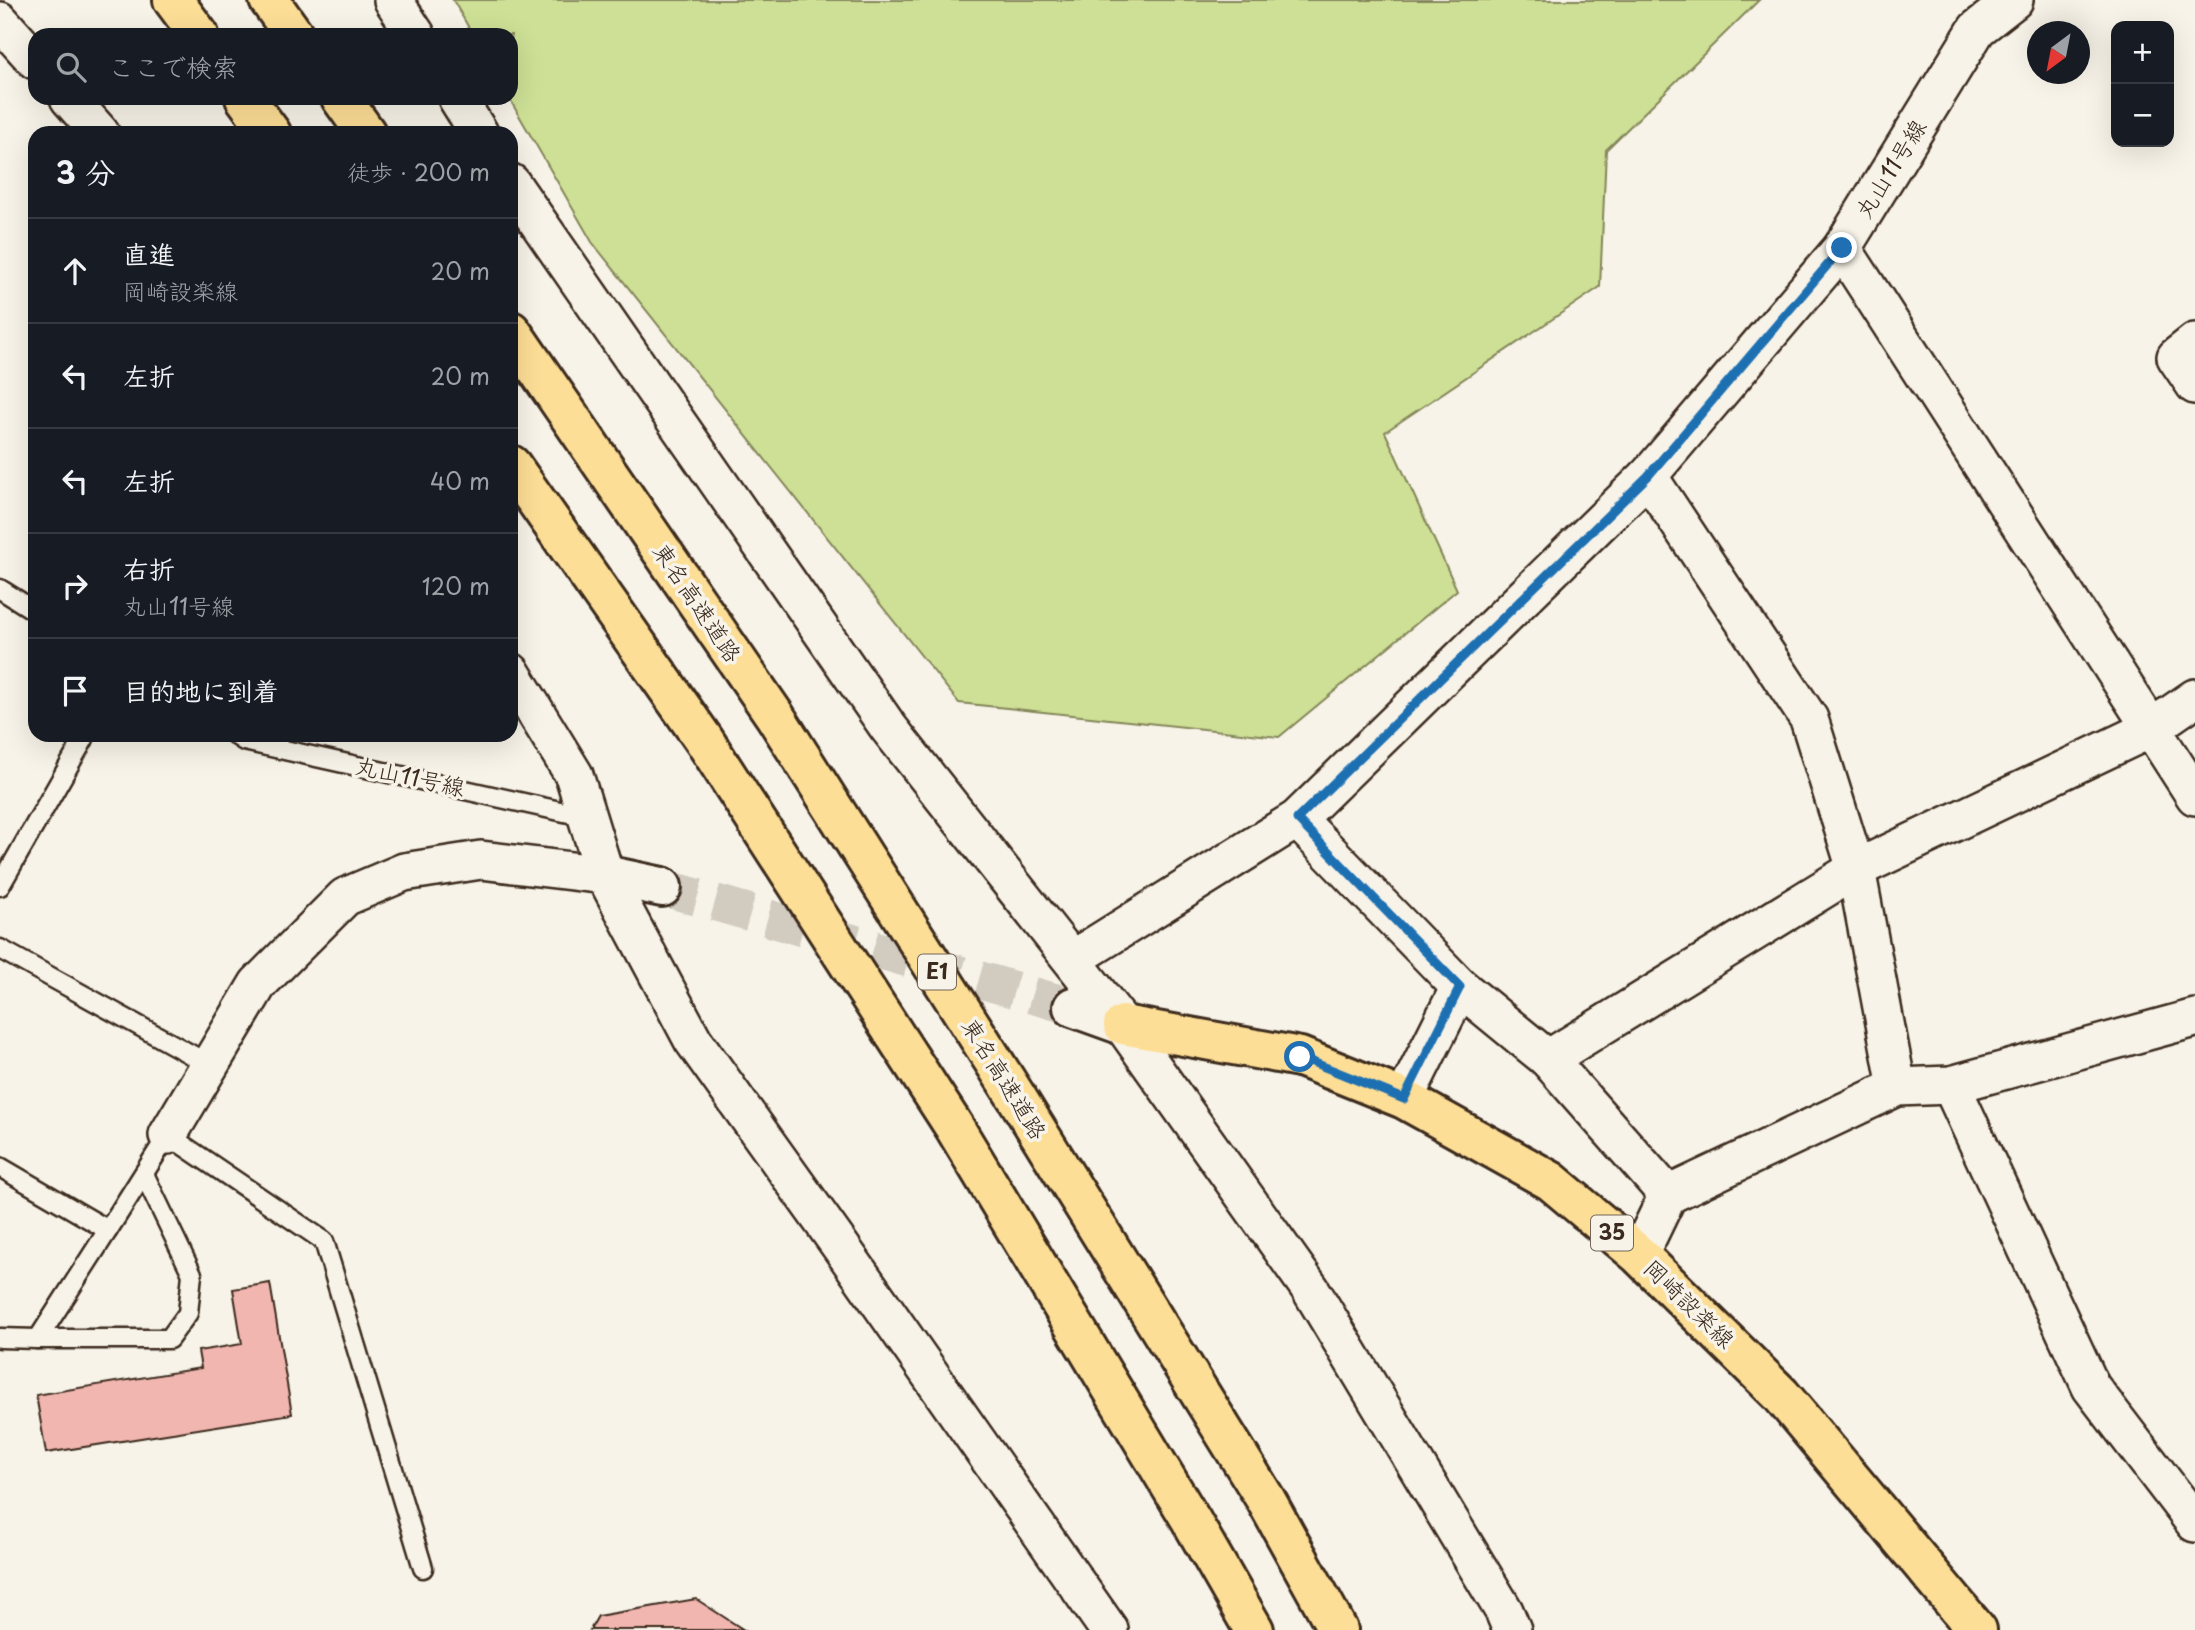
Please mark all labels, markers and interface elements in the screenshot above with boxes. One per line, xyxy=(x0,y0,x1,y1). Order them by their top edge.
north arrow xyxy=(2027,21,2090,84)
map controls xyxy=(2111,21,2174,147)
button: + xyxy=(2111,21,2174,84)
search box xyxy=(28,28,518,105)
text: ここで検索 xyxy=(108,47,238,86)
icon: search xyxy=(52,48,90,86)
button: − xyxy=(2111,84,2174,147)
street label: 丸山11号線 xyxy=(1845,112,1934,225)
text: 3 分 xyxy=(56,149,115,194)
text: 徒歩 · 200 m xyxy=(347,154,490,189)
route end xyxy=(1826,232,1857,263)
text: 直進 xyxy=(123,234,175,273)
icon: ahead xyxy=(56,252,94,290)
text: 20 m xyxy=(431,253,490,288)
text: 岡崎設楽線 xyxy=(123,273,238,308)
text: 左折 xyxy=(123,356,175,395)
icon: left xyxy=(56,357,94,395)
text: 20 m xyxy=(431,358,490,393)
text: 左折 xyxy=(123,461,175,500)
icon: left xyxy=(56,462,94,500)
text: 40 m xyxy=(430,463,490,498)
street label: 東名高速道路 xyxy=(645,535,751,669)
text: 右折 xyxy=(123,549,175,588)
icon: right xyxy=(56,567,94,605)
text: 120 m xyxy=(422,568,490,603)
text: 丸山11号線 xyxy=(123,588,234,623)
text: 目的地に到着 xyxy=(123,671,279,710)
icon: arrive xyxy=(56,672,94,710)
street label: 丸山11号線 xyxy=(352,747,468,804)
road number: E1 xyxy=(918,954,956,990)
street label: 東名高速道路 xyxy=(954,1010,1057,1146)
route start xyxy=(1284,1041,1315,1072)
road number: 35 xyxy=(1591,1216,1633,1250)
street label: 岡崎設楽線 xyxy=(1637,1250,1744,1355)

